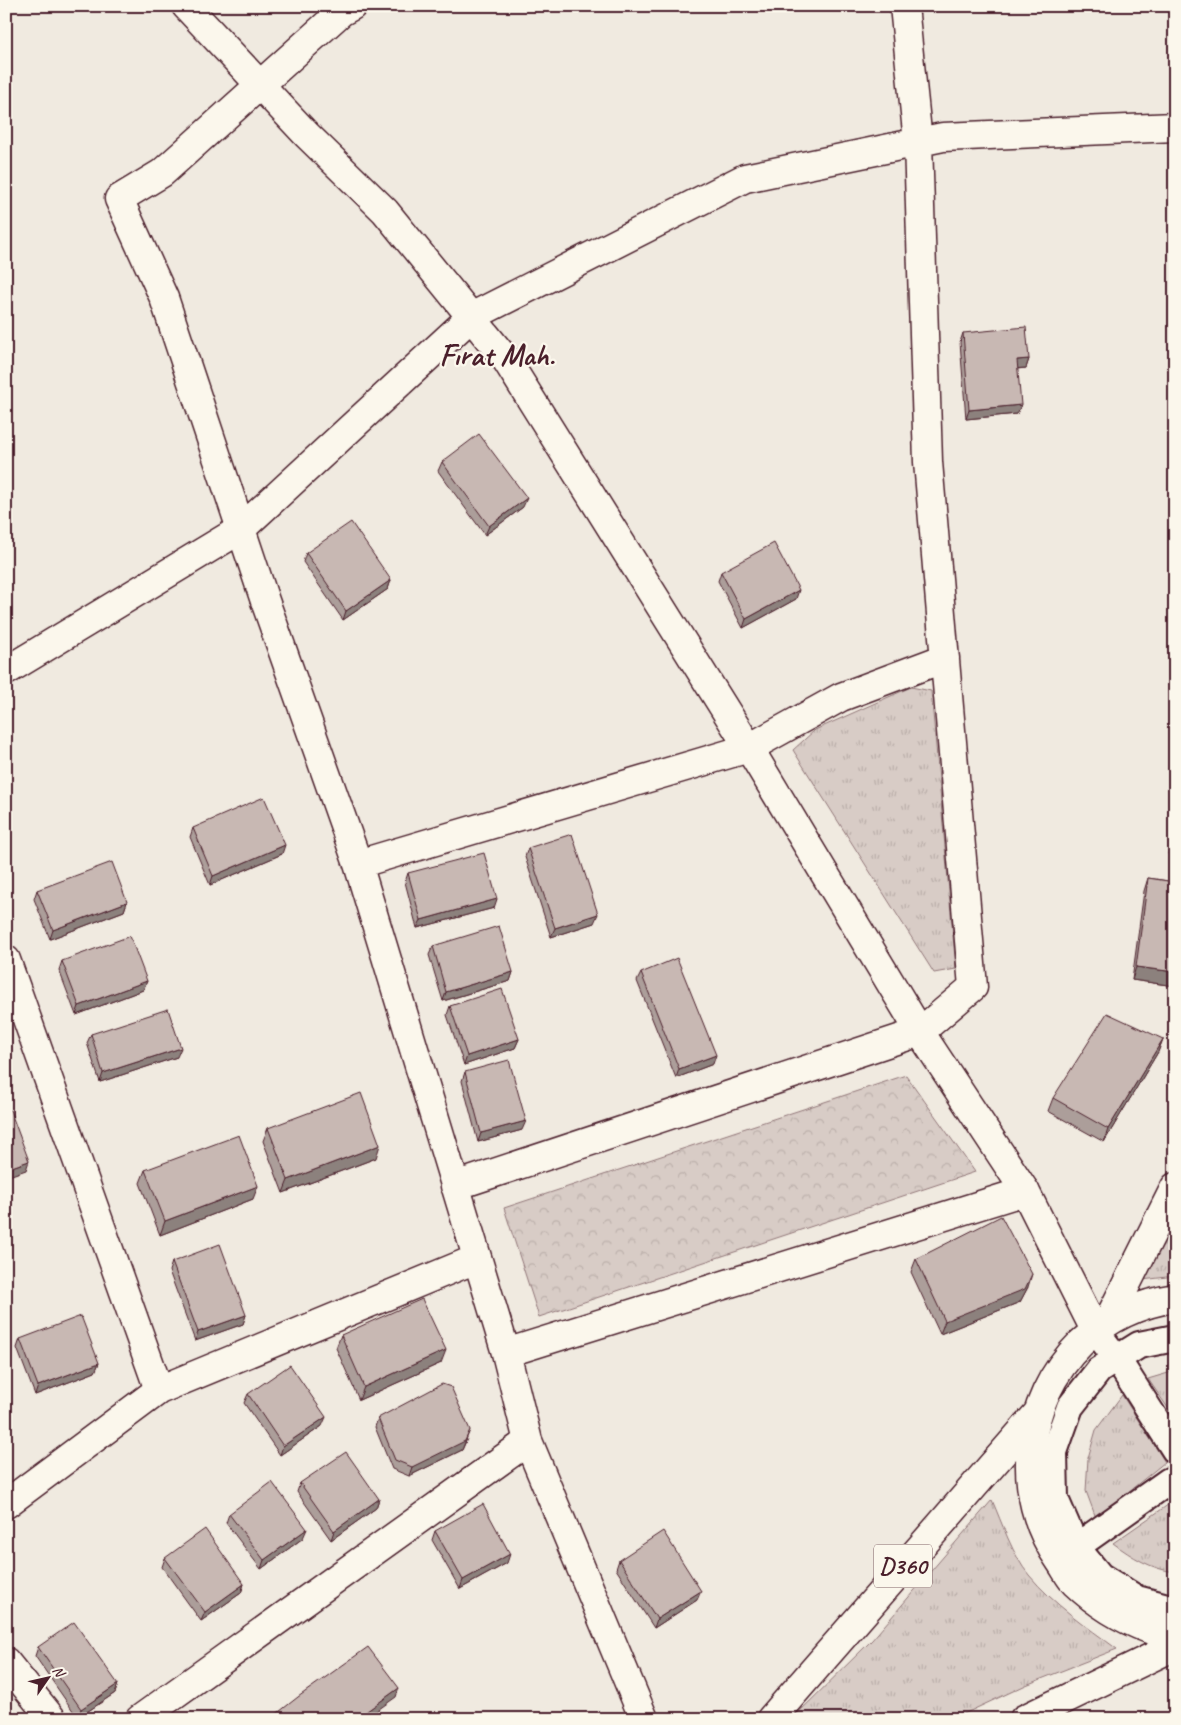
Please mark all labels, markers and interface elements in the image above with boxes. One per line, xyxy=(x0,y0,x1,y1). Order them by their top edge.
district label: Fırat Mah. xyxy=(440,336,555,374)
road number: D360 xyxy=(874,1544,932,1588)
north arrow xyxy=(22,1652,72,1702)
text: N xyxy=(49,1663,69,1681)

